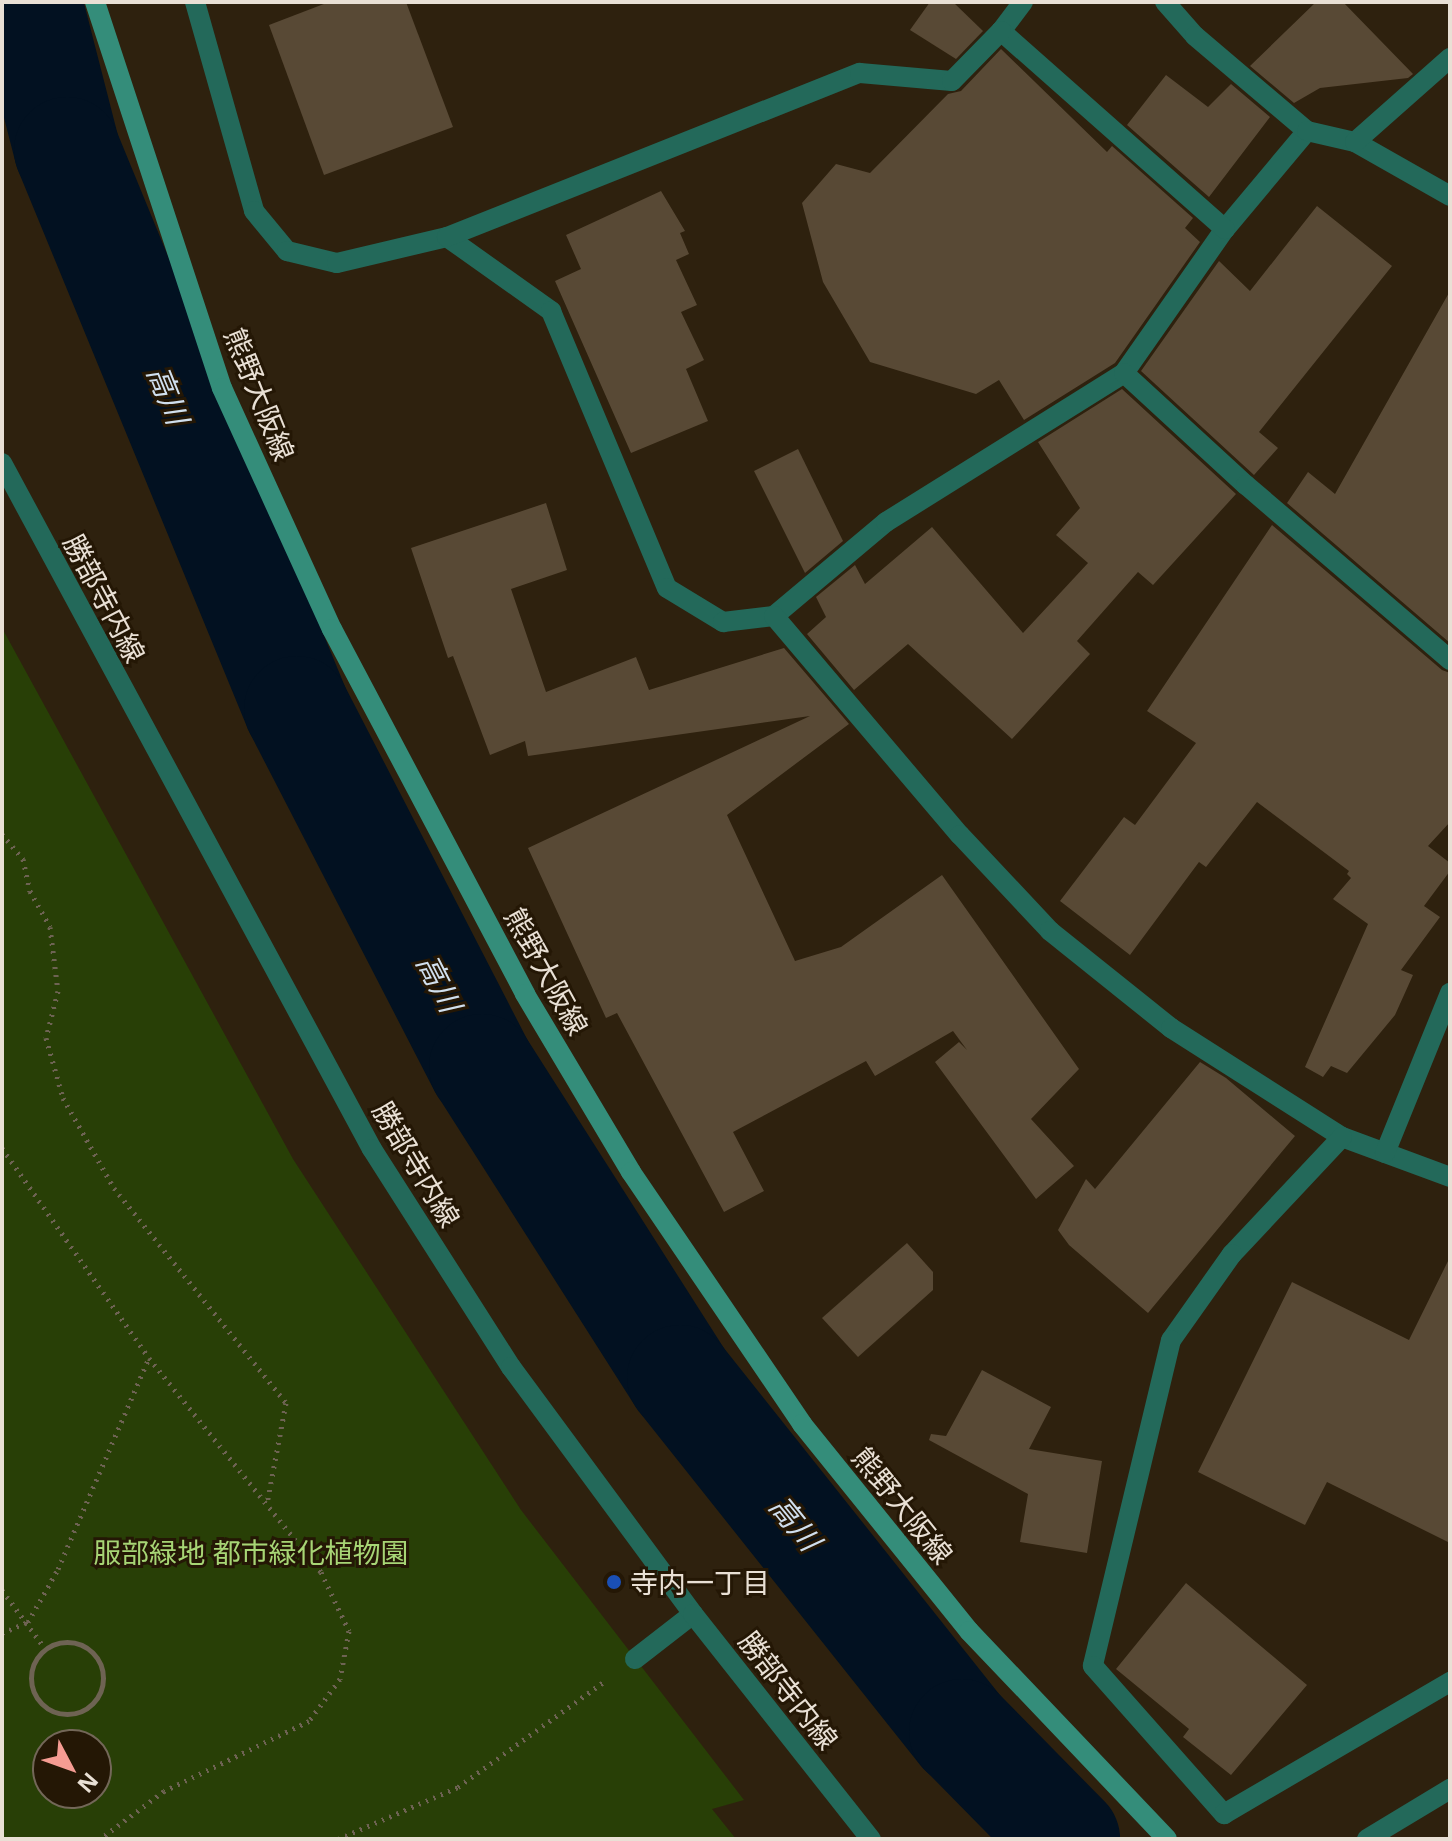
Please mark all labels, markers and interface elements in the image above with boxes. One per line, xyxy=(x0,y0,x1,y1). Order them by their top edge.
street label: 熊野大阪線 xyxy=(218,323,302,465)
water label: 高川 xyxy=(140,360,196,430)
street label: 勝部寺内線 xyxy=(57,528,153,668)
street label: 熊野大阪線 xyxy=(498,902,596,1040)
water label: 高川 xyxy=(409,948,469,1018)
street label: 勝部寺内線 xyxy=(367,1095,467,1233)
street label: 熊野大阪線 xyxy=(846,1440,960,1570)
water label: 高川 xyxy=(762,1488,828,1558)
park label: 服部緑地 都市緑化植物園 xyxy=(93,1535,409,1569)
place label: 寺内一丁目 xyxy=(630,1565,770,1599)
marker: 寺内一丁目 xyxy=(605,1573,623,1591)
street label: 勝部寺内線 xyxy=(733,1624,845,1756)
north arrow xyxy=(32,1729,112,1809)
text: N xyxy=(71,1767,106,1800)

